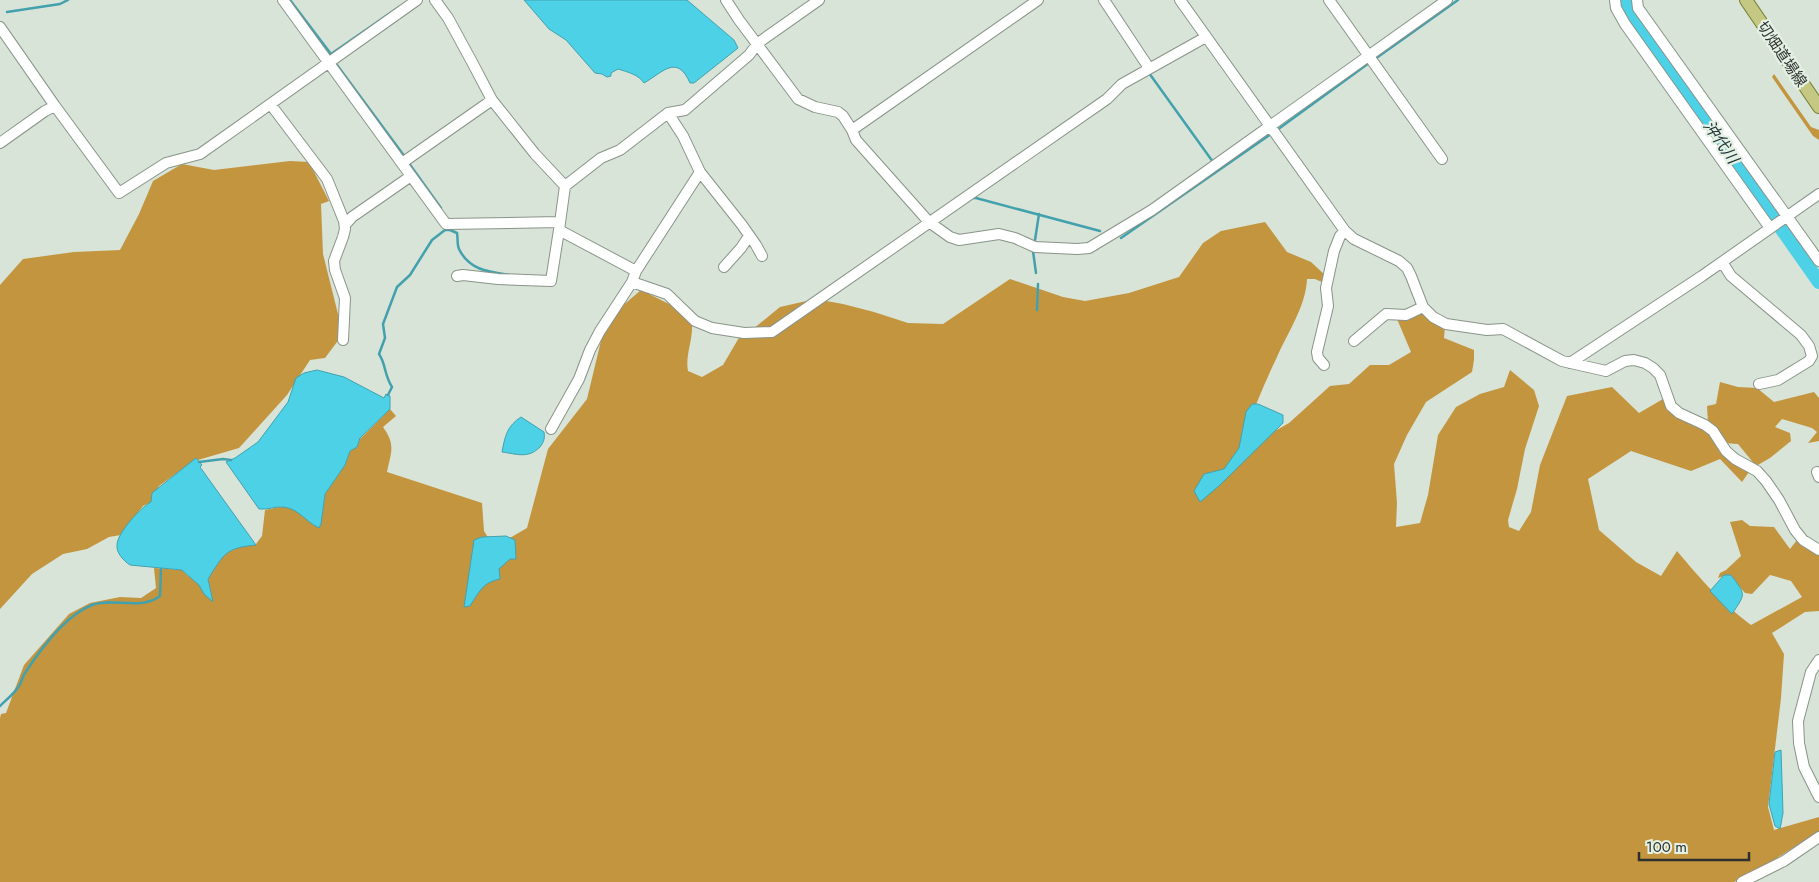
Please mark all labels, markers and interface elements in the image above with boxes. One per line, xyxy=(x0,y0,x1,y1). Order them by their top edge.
street label: 切畑道場線 xyxy=(1752,17,1812,91)
water label: 沖代川 xyxy=(1698,116,1745,170)
scale bar xyxy=(1639,830,1749,862)
text: 100 m xyxy=(1646,836,1687,858)

